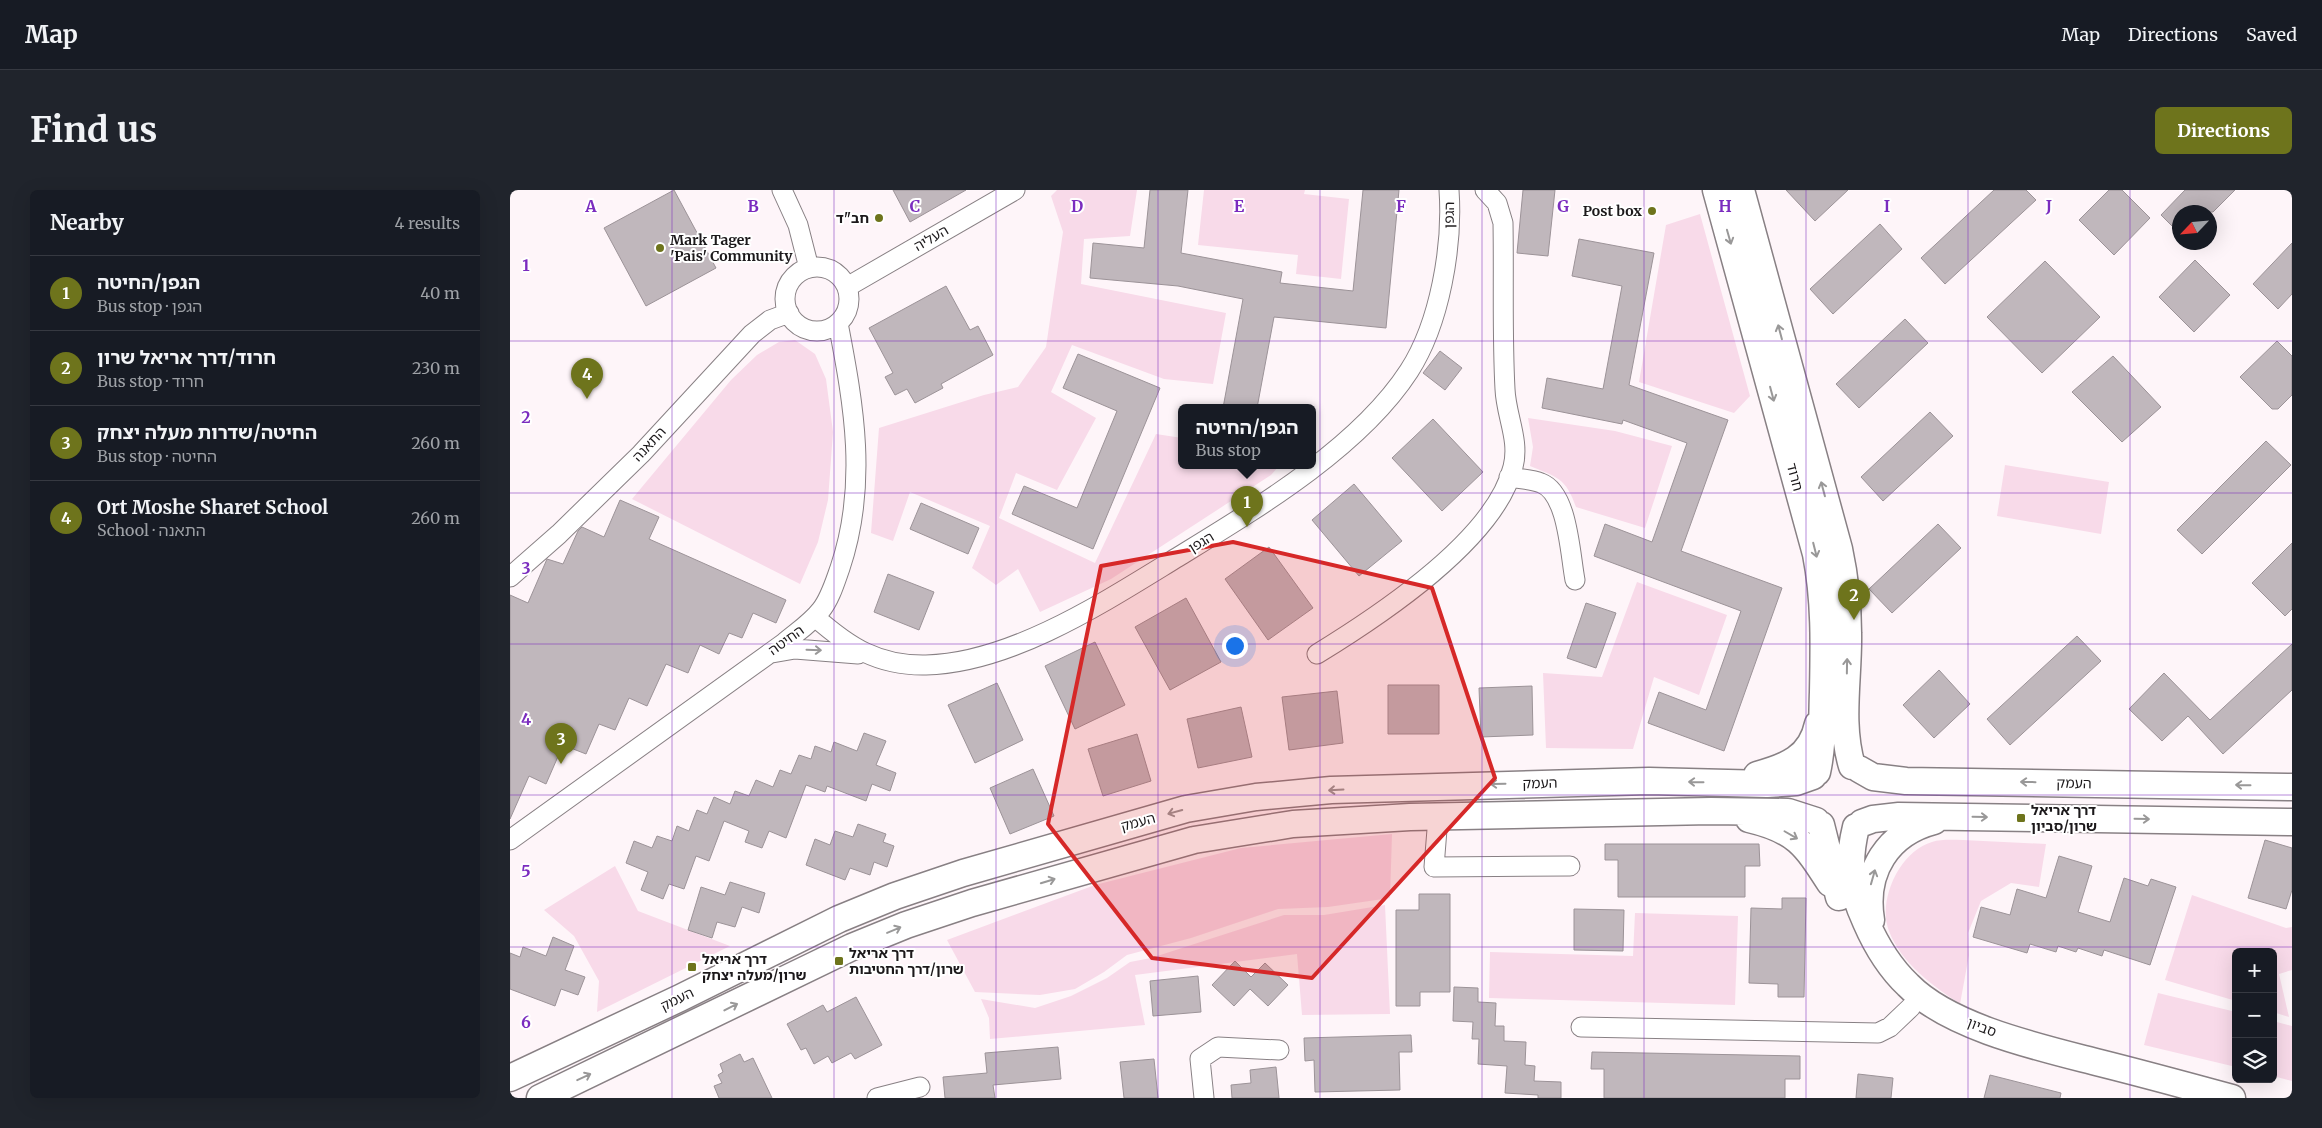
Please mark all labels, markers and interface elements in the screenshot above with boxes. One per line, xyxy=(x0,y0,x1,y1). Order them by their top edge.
text: Map xyxy=(25,19,78,50)
text: Map xyxy=(2062,23,2100,46)
text: Directions xyxy=(2128,23,2218,46)
text: Saved xyxy=(2246,23,2297,46)
button: Directions xyxy=(2155,107,2292,154)
text: Find us xyxy=(30,108,157,152)
text: A xyxy=(584,196,597,216)
text: B xyxy=(747,196,759,216)
text: C xyxy=(910,196,920,216)
text: D xyxy=(1071,196,1083,216)
text: E xyxy=(1234,196,1245,216)
text: F xyxy=(1396,196,1406,216)
text: G xyxy=(1557,196,1569,216)
text: H xyxy=(1718,196,1732,216)
text: I xyxy=(1884,196,1890,216)
text: J xyxy=(2045,196,2052,216)
street label: הגפן xyxy=(1440,202,1458,228)
place label: Post box xyxy=(1583,202,1642,220)
marker: Post box xyxy=(1646,205,1658,217)
north arrow xyxy=(2172,205,2217,250)
text: Nearby xyxy=(50,209,124,236)
place label: חב"ד xyxy=(836,209,869,227)
marker: חב"ד xyxy=(873,212,885,224)
text: 4 results xyxy=(394,213,460,233)
street label: העליה xyxy=(910,221,952,255)
one-way arrow xyxy=(1725,229,1735,245)
place label: Mark Tager 'Pais' Community xyxy=(670,231,793,265)
marker: Mark Tager 'Pais' Community xyxy=(654,242,666,254)
text: 1 xyxy=(522,255,530,275)
text: הגפן/החיטה xyxy=(97,270,200,294)
text: 1 xyxy=(62,283,70,303)
text: 40 m xyxy=(420,283,460,303)
text: Bus stop · הגפן xyxy=(97,296,202,316)
one-way arrow xyxy=(1774,324,1784,340)
text: חרוד/דרך אריאל שרון xyxy=(97,345,276,369)
text: 2 xyxy=(61,358,71,378)
text: 230 m xyxy=(412,358,460,378)
pin: 4 xyxy=(571,358,603,399)
text: Bus stop · חרוד xyxy=(97,371,204,391)
one-way arrow xyxy=(1768,385,1778,401)
popup xyxy=(1178,404,1316,469)
text: 2 xyxy=(521,407,531,427)
text: הגפן/החיטה xyxy=(1195,415,1299,439)
text: החיטה/שדרות מעלה יצחק xyxy=(97,420,317,444)
street label: התאנה xyxy=(628,423,670,465)
text: 3 xyxy=(61,433,71,453)
text: 260 m xyxy=(411,433,460,453)
text: Bus stop xyxy=(1195,440,1261,460)
text: Bus stop · החיטה xyxy=(97,446,217,466)
street label: חרוד xyxy=(1783,461,1807,493)
one-way arrow xyxy=(1817,481,1827,497)
pin: 1 xyxy=(1231,486,1263,527)
text: Ort Moshe Sharet School xyxy=(97,495,328,519)
text: 4 xyxy=(61,508,71,528)
text: 260 m xyxy=(411,508,460,528)
text: School · התאנה xyxy=(97,520,206,540)
street label: הגפן xyxy=(1185,527,1217,557)
one-way arrow xyxy=(1811,542,1820,558)
text: 3 xyxy=(521,558,531,578)
pin: 2 xyxy=(1838,579,1870,620)
street label: החיטה xyxy=(765,621,807,659)
your location xyxy=(1222,633,1248,659)
one-way arrow xyxy=(805,645,821,654)
one-way arrow xyxy=(1842,658,1852,674)
text: 4 xyxy=(521,709,531,729)
pin: 3 xyxy=(545,723,577,764)
street label: העמק xyxy=(1522,774,1558,792)
street label: העמק xyxy=(2056,774,2092,792)
one-way arrow xyxy=(1688,777,1704,787)
one-way arrow xyxy=(2021,777,2037,787)
one-way arrow xyxy=(1490,780,1506,789)
one-way arrow xyxy=(2236,780,2252,790)
one-way arrow xyxy=(1328,785,1344,794)
place label: דרך אריאל שרון/סביון xyxy=(2031,801,2097,835)
one-way arrow xyxy=(1168,808,1184,818)
street label: העמק xyxy=(1119,809,1157,835)
one-way arrow xyxy=(1971,812,1987,822)
marker: דרך אריאל שרון/סביון xyxy=(2015,812,2027,824)
one-way arrow xyxy=(2134,814,2150,824)
one-way arrow xyxy=(1784,830,1799,840)
text: 5 xyxy=(521,861,531,881)
one-way arrow xyxy=(1869,870,1879,886)
one-way arrow xyxy=(1040,875,1056,885)
one-way arrow xyxy=(886,924,901,934)
place label: דרך אריאל שרון/דרך החטיבות xyxy=(849,944,964,978)
map controls xyxy=(2232,948,2277,1083)
button: + xyxy=(2232,948,2277,993)
place label: דרך אריאל שרון/מעלה יצחק xyxy=(702,950,806,984)
marker: דרך אריאל שרון/דרך החטיבות xyxy=(833,955,845,967)
marker: דרך אריאל שרון/מעלה יצחק xyxy=(686,961,698,973)
street label: העמק xyxy=(657,983,697,1015)
button: − xyxy=(2232,993,2277,1038)
one-way arrow xyxy=(723,1002,738,1011)
text: 6 xyxy=(521,1012,531,1032)
street label: סביון xyxy=(1965,1013,1999,1041)
button: layers xyxy=(2232,1038,2277,1083)
one-way arrow xyxy=(577,1072,592,1082)

